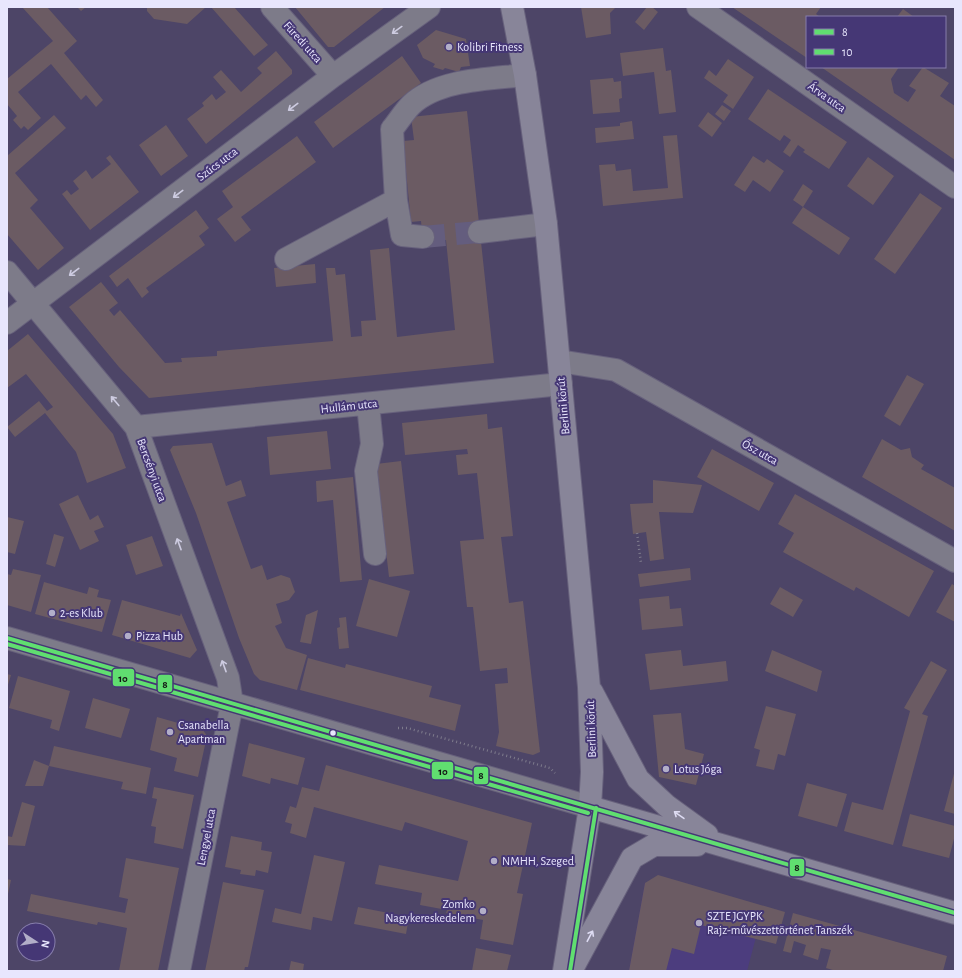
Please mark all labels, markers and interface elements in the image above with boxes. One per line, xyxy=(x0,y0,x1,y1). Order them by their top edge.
legend xyxy=(806,16,946,68)
street label: Füredi utca xyxy=(281,19,325,65)
one-way arrow xyxy=(392,26,403,34)
text: 8 xyxy=(842,26,848,38)
place label: Kolibri Fitness xyxy=(457,41,522,53)
marker: Kolibri Fitness xyxy=(444,42,454,52)
text: 10 xyxy=(842,46,852,58)
street label: Árva utca xyxy=(806,79,849,115)
one-way arrow xyxy=(287,103,298,111)
street label: Szűcs utca xyxy=(194,145,240,183)
one-way arrow xyxy=(172,190,183,198)
one-way arrow xyxy=(69,268,80,277)
street label: Berlini körút xyxy=(554,377,571,435)
one-way arrow xyxy=(110,396,119,407)
street label: Hullám utca xyxy=(320,397,378,415)
street label: Ősz utca xyxy=(740,436,781,467)
street label: Bercsényi utca xyxy=(134,437,169,504)
one-way arrow xyxy=(175,537,182,550)
place label: 2-es Klub xyxy=(60,607,103,619)
marker: 2-es Klub xyxy=(47,608,57,618)
place label: Pizza Hub xyxy=(136,630,183,642)
marker: Pizza Hub xyxy=(123,631,133,641)
one-way arrow xyxy=(219,660,227,672)
line badge: 10 xyxy=(112,668,135,687)
text: 10 xyxy=(118,673,128,684)
line badge: 8 xyxy=(157,674,173,693)
text: 8 xyxy=(162,679,168,690)
street label: Berlini körút xyxy=(584,700,598,758)
place label: Csanabella Apartman xyxy=(178,719,229,745)
marker: Csanabella Apartman xyxy=(165,727,175,737)
unlabelled marker xyxy=(328,728,338,738)
line badge: 10 xyxy=(431,761,454,780)
place label: Lotus Jóga xyxy=(674,763,722,775)
marker: Lotus Jóga xyxy=(661,764,671,774)
text: 10 xyxy=(438,766,448,777)
line badge: 8 xyxy=(473,766,489,785)
text: 8 xyxy=(478,770,484,781)
street label: Lengyel utca xyxy=(195,807,218,867)
one-way arrow xyxy=(673,811,684,819)
place label: NMHH, Szeged xyxy=(502,855,574,867)
marker: NMHH, Szeged xyxy=(489,856,499,866)
line badge: 8 xyxy=(789,858,805,877)
text: 8 xyxy=(794,862,800,873)
place label: Zomko Nagykereskedelem xyxy=(385,898,475,925)
marker: Zomko Nagykereskedelem xyxy=(478,906,488,916)
place label: SZTE JGYPK Rajz-művészettörténet Tanszék xyxy=(707,910,853,937)
marker: SZTE JGYPK Rajz-művészettörténet Tanszék xyxy=(694,918,704,928)
north arrow xyxy=(16,922,56,962)
one-way arrow xyxy=(586,931,594,943)
text: N xyxy=(39,939,51,949)

